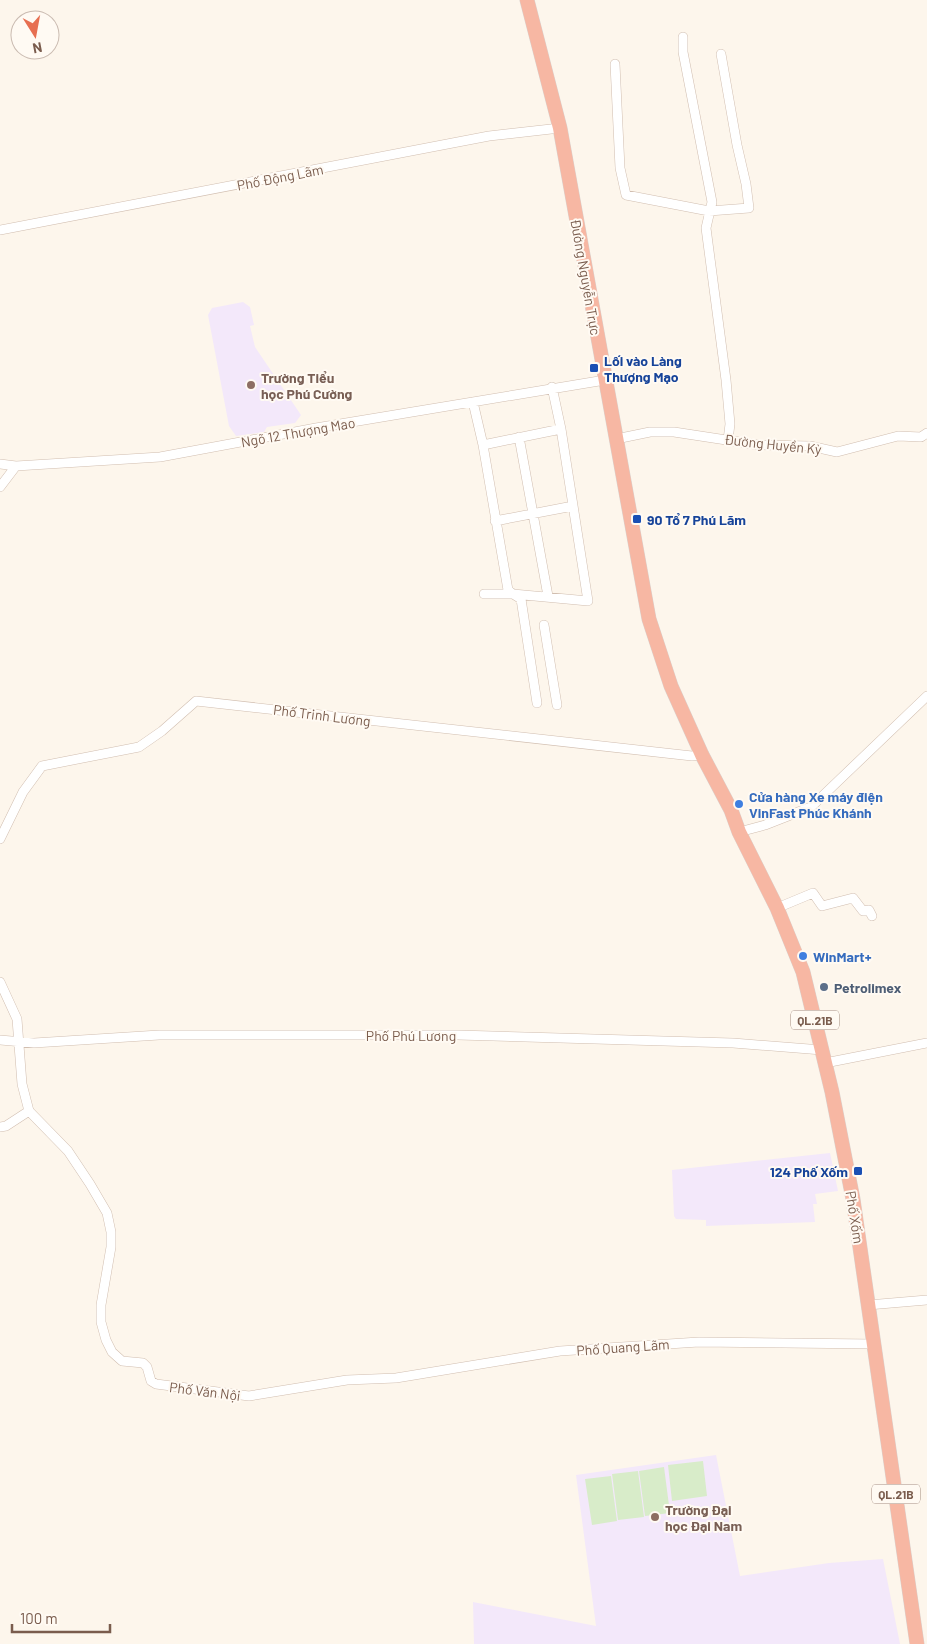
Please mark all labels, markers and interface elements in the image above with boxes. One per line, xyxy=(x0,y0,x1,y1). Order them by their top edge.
north arrow xyxy=(10,10,60,60)
text: N xyxy=(31,39,44,57)
street label: Phố Động Lãm xyxy=(235,160,325,194)
street label: Đường Nguyễn Trực xyxy=(567,217,605,337)
place label: Lối vào Làng Thượng Mạo xyxy=(604,352,682,385)
marker: Lối vào Làng Thượng Mạo xyxy=(588,362,600,374)
place label: Trường Tiểu học Phú Cường xyxy=(261,369,353,402)
marker: Trường Tiểu học Phú Cường xyxy=(245,379,257,391)
street label: Ngõ 12 Thượng Mao xyxy=(240,414,356,450)
street label: Đường Huyền Kỳ xyxy=(724,430,823,458)
place label: 90 Tổ 7 Phú Lãm xyxy=(647,511,746,528)
marker: 90 Tổ 7 Phú Lãm xyxy=(631,513,643,525)
street label: Phố Trinh Lương xyxy=(272,701,372,729)
place label: Cửa hàng Xe máy điện VinFast Phúc Khánh xyxy=(749,788,883,821)
marker: Cửa hàng Xe máy điện VinFast Phúc Khánh xyxy=(733,798,745,810)
place label: WinMart+ xyxy=(813,948,872,965)
marker: WinMart+ xyxy=(797,950,809,962)
place label: Petrolimex xyxy=(834,979,902,996)
marker: Petrolimex xyxy=(818,981,830,993)
road number: QL.21B xyxy=(791,1010,839,1030)
street label: Phố Phú Lương xyxy=(366,1027,456,1044)
place label: 124 Phố Xốm xyxy=(770,1163,848,1180)
marker: 124 Phố Xốm xyxy=(852,1165,864,1177)
street label: Phố Xốm xyxy=(842,1189,868,1245)
street label: Phố Quang Lãm xyxy=(576,1335,670,1359)
street label: Phố Văn Nội xyxy=(168,1378,242,1404)
road number: QL.21B xyxy=(872,1485,920,1504)
place label: Trường Đại học Đại Nam xyxy=(665,1501,742,1534)
marker: Trường Đại học Đại Nam xyxy=(649,1511,661,1523)
scale bar xyxy=(12,1602,110,1634)
text: 100 m xyxy=(20,1609,58,1627)

